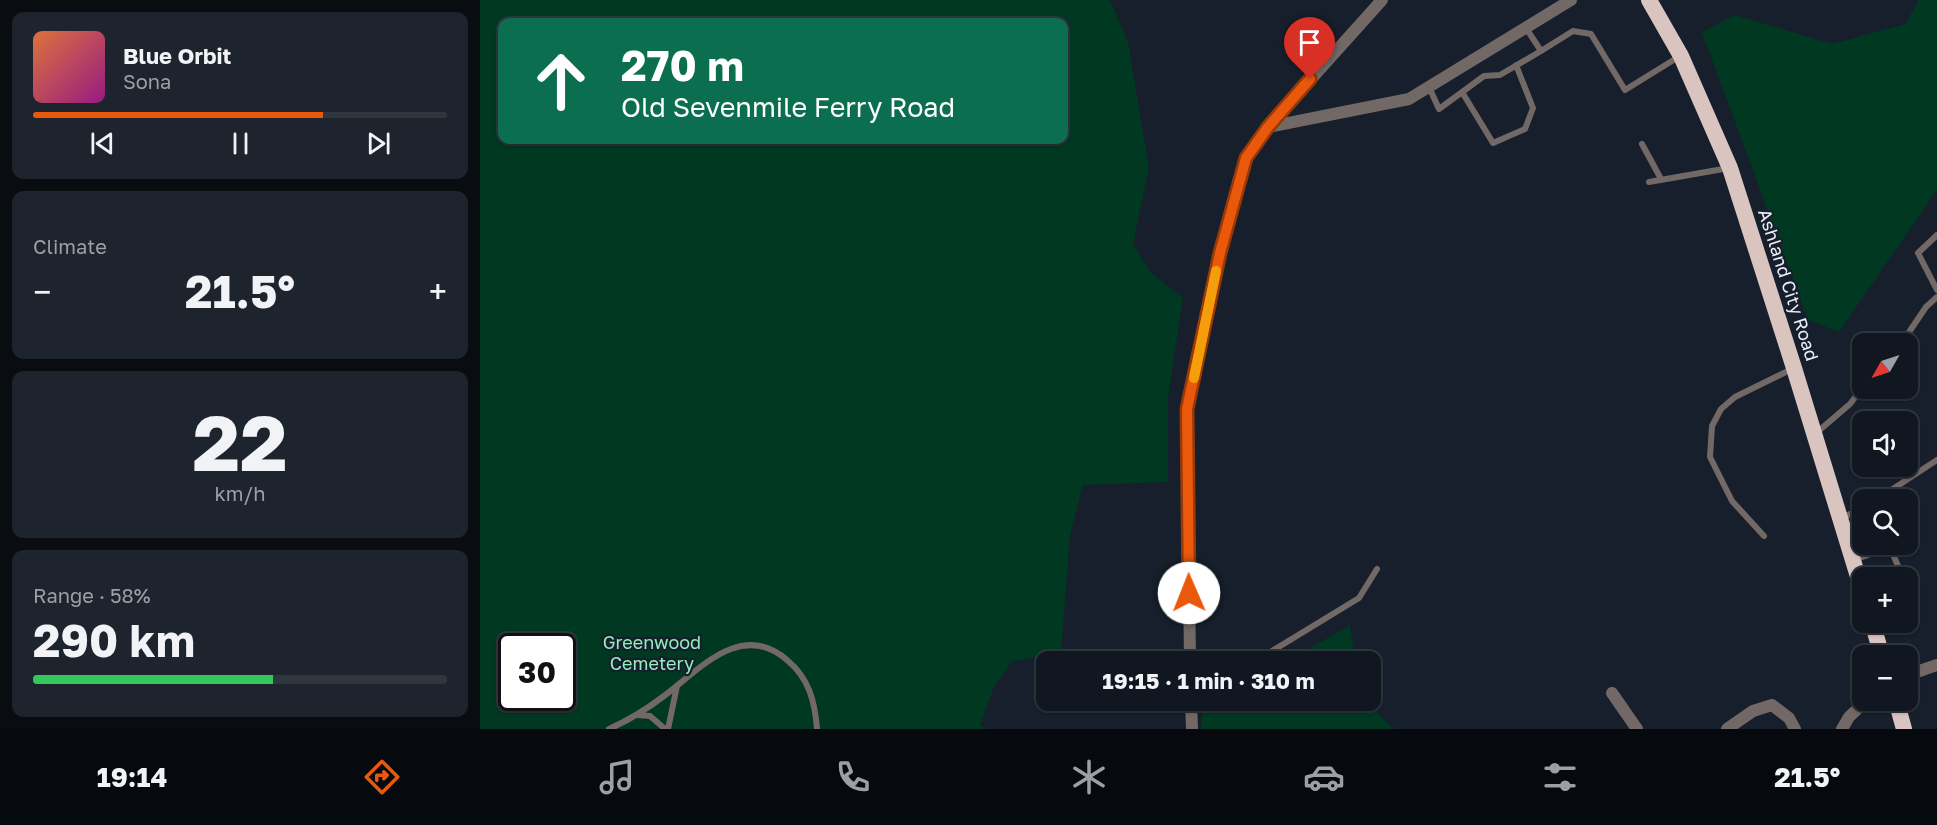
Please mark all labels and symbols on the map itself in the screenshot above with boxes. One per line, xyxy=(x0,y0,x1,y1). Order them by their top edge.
pin xyxy=(1284,17,1335,79)
street label: Ashland City Road xyxy=(1754,206,1824,363)
north arrow xyxy=(1852,333,1918,399)
position arrow xyxy=(1157,561,1221,625)
park label: Greenwood Cemetery xyxy=(603,631,701,674)
speed limit sign: 30 xyxy=(498,633,576,711)

